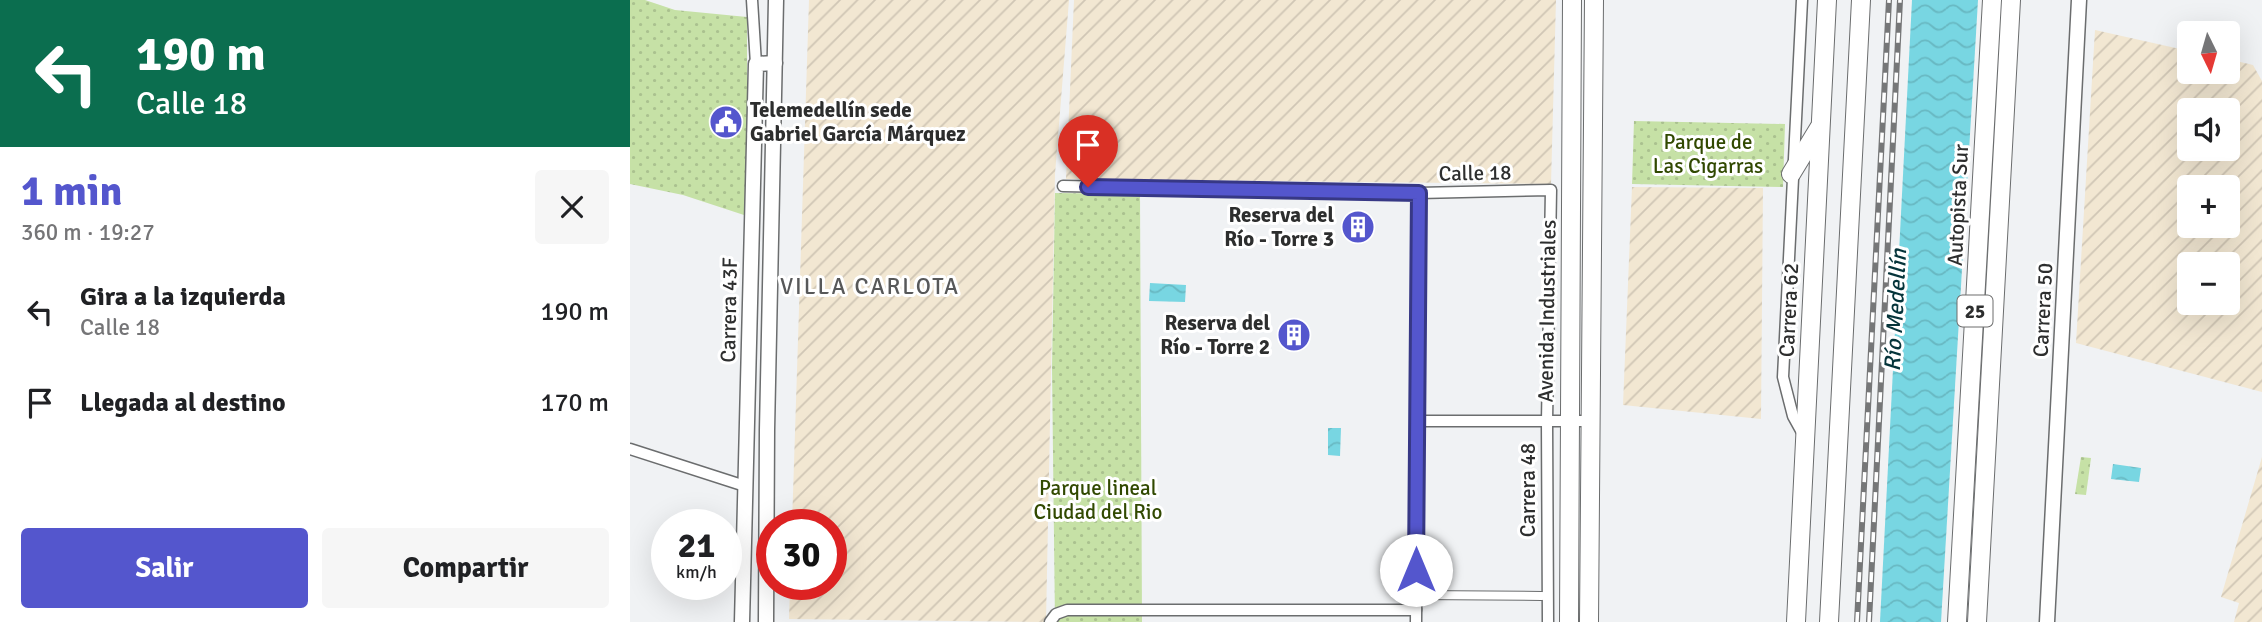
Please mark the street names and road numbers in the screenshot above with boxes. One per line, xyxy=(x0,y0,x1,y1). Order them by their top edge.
street label: Autopista Sur xyxy=(1942,143,1974,266)
street label: Calle 18 xyxy=(1438,159,1512,187)
street label: Avenida Industriales xyxy=(1532,219,1562,403)
street label: Carrera 43F xyxy=(715,257,743,363)
street label: Carrera 62 xyxy=(1774,262,1804,358)
street label: Carrera 50 xyxy=(2028,262,2058,358)
road number: 25 xyxy=(1958,296,1992,326)
street label: Carrera 48 xyxy=(1515,443,1541,537)

